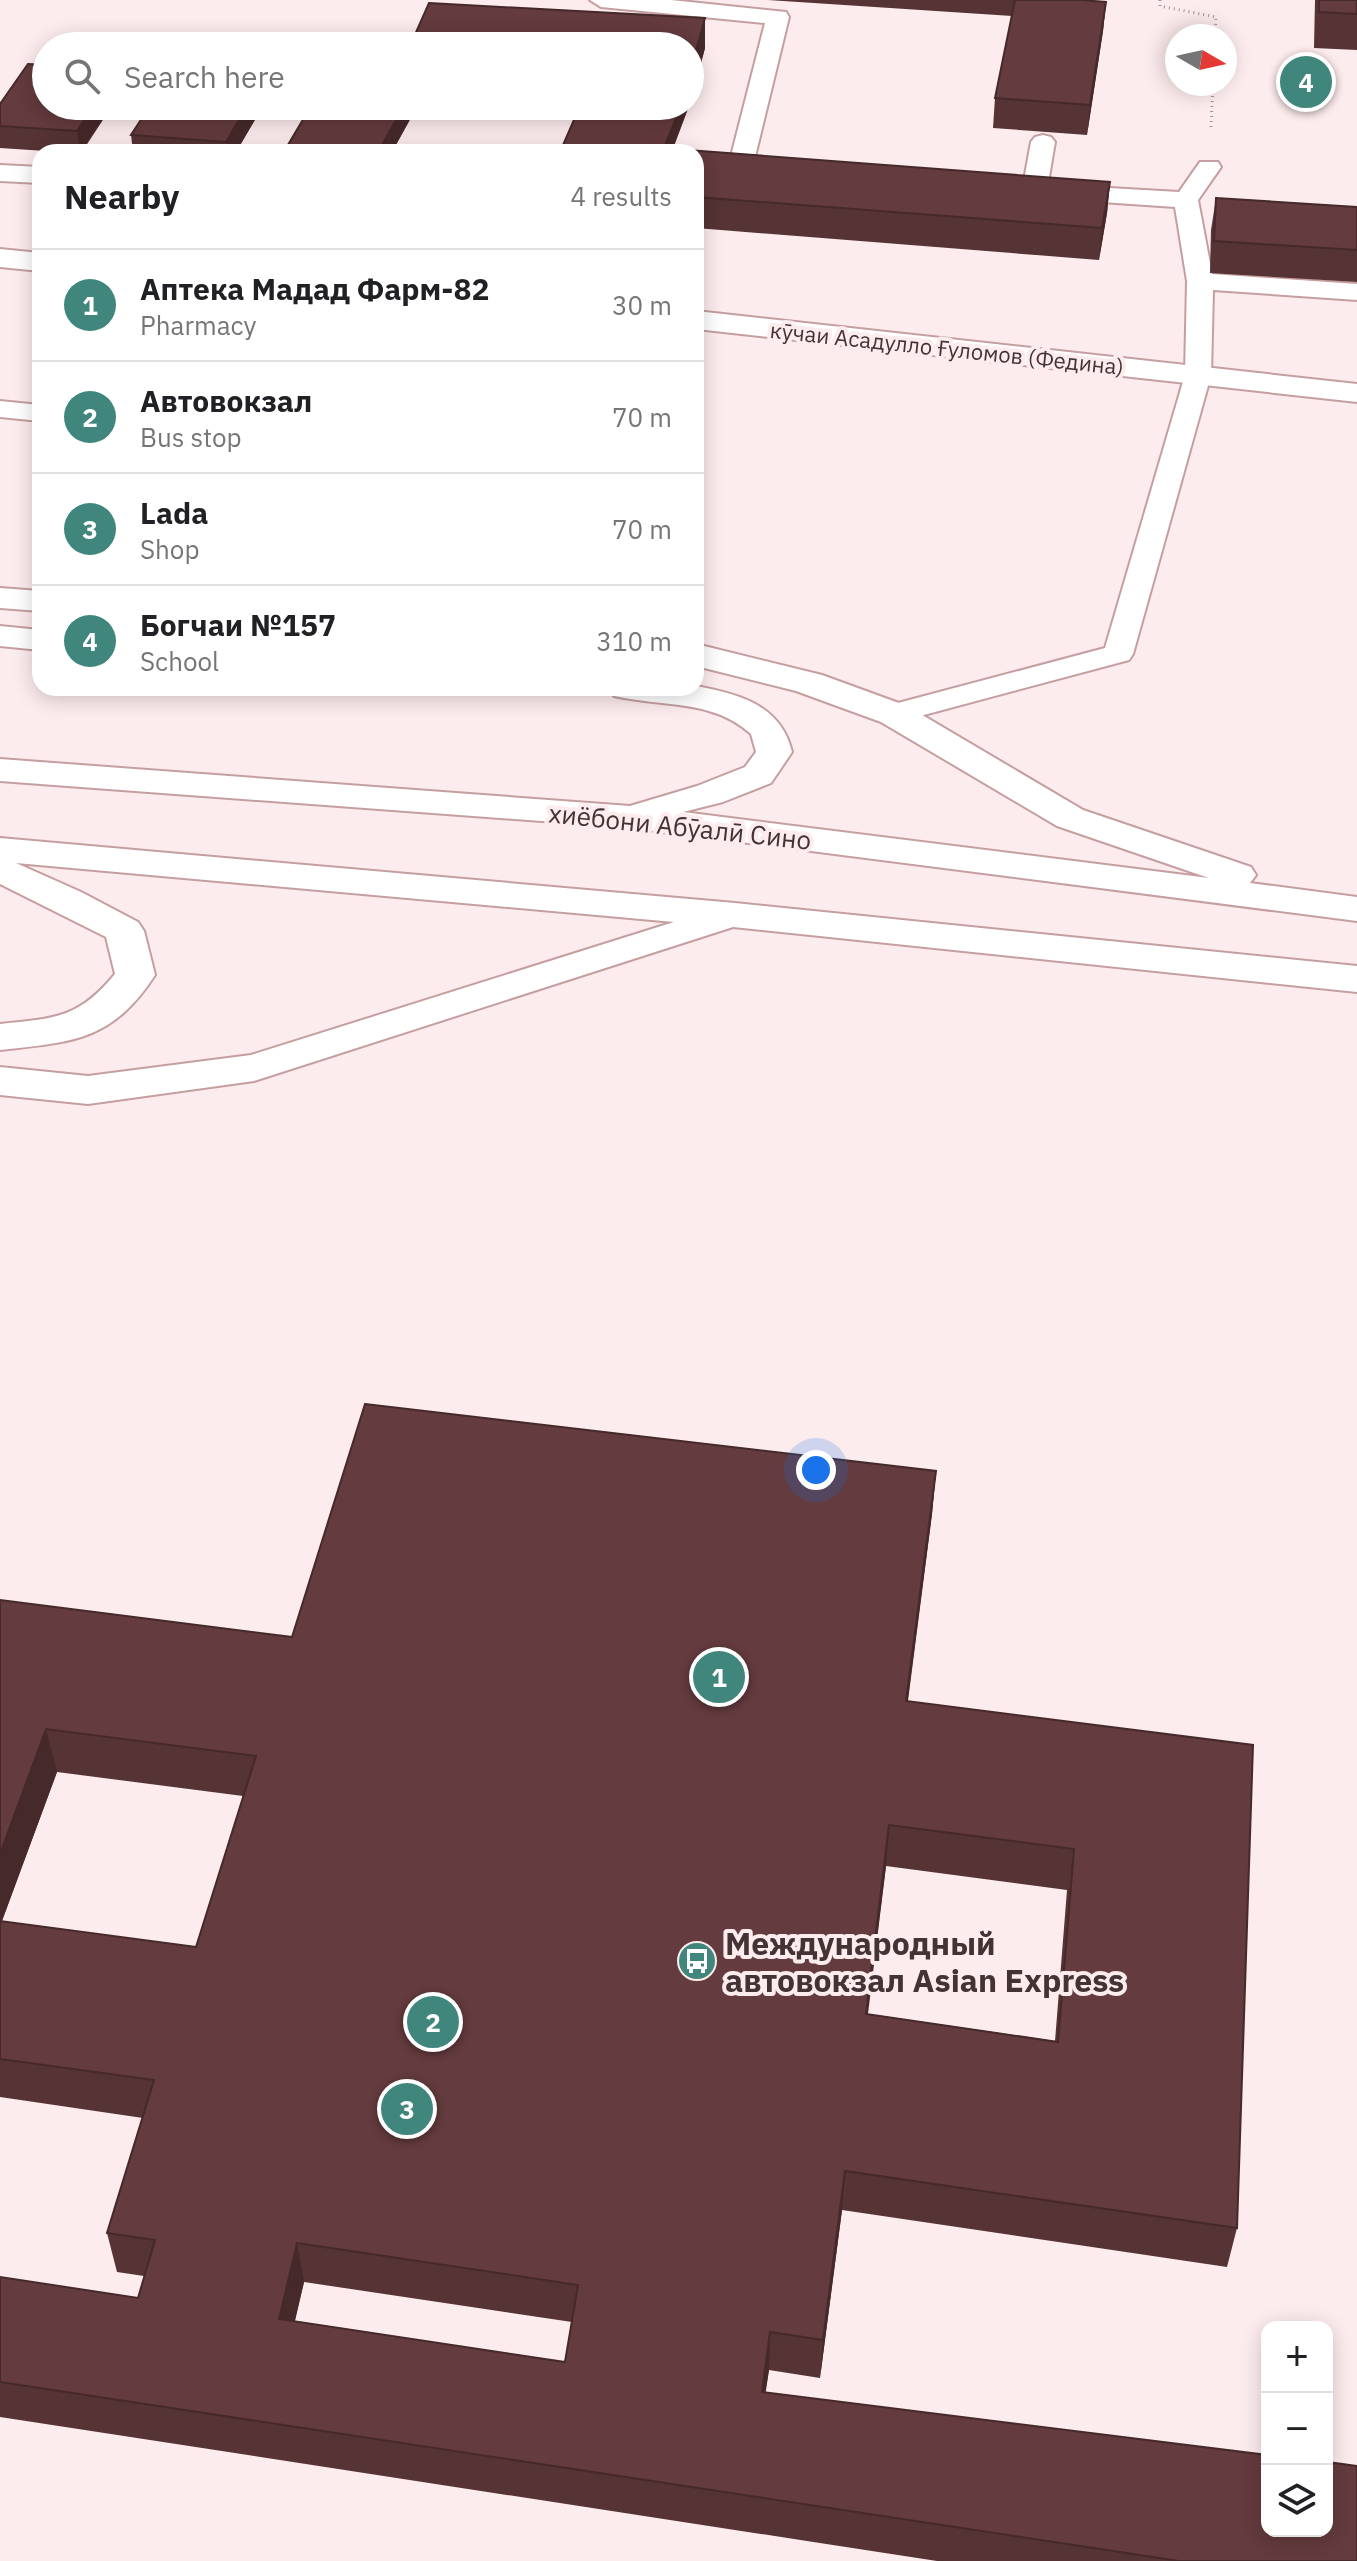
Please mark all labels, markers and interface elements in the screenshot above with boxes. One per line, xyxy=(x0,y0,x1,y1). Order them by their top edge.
north arrow xyxy=(1165,24,1237,96)
search box xyxy=(32,32,704,120)
pin: 4 xyxy=(1280,52,1332,112)
icon: search xyxy=(60,54,104,98)
text: Search here xyxy=(124,57,285,96)
text: Nearby xyxy=(64,174,179,218)
text: 4 results xyxy=(570,179,672,213)
text: Аптека Мадад Фарм-82 xyxy=(140,269,489,308)
text: 1 xyxy=(82,288,98,322)
text: 30 m xyxy=(612,288,672,322)
text: Pharmacy xyxy=(140,308,257,342)
street label: кӯчаи Асадулло Ғуломов (Федина) xyxy=(769,315,1125,381)
text: Автовокзал xyxy=(140,381,312,420)
text: 2 xyxy=(82,400,98,434)
text: 70 m xyxy=(612,400,672,434)
text: Bus stop xyxy=(140,420,242,454)
text: Lada xyxy=(140,493,208,532)
text: 3 xyxy=(82,512,98,546)
text: 70 m xyxy=(612,512,672,546)
text: Shop xyxy=(140,532,200,566)
text: Богчаи №157 xyxy=(140,605,336,644)
text: 4 xyxy=(82,624,98,658)
text: 310 m xyxy=(596,624,672,658)
text: School xyxy=(140,644,219,678)
street label: хиёбони Абӯалӣ Сино xyxy=(547,795,813,857)
your location xyxy=(796,1450,836,1490)
pin: 1 xyxy=(693,1647,745,1707)
place label: Международный автовокзал Asian Express xyxy=(725,1922,1124,2001)
bus stop icon: Международный автовокзал Asian Express xyxy=(676,1940,718,1982)
pin: 2 xyxy=(407,1992,459,2052)
pin: 3 xyxy=(381,2079,433,2139)
map controls xyxy=(1261,2321,1333,2537)
button: + xyxy=(1261,2321,1333,2393)
button: − xyxy=(1261,2393,1333,2465)
button: layers xyxy=(1261,2465,1333,2537)

